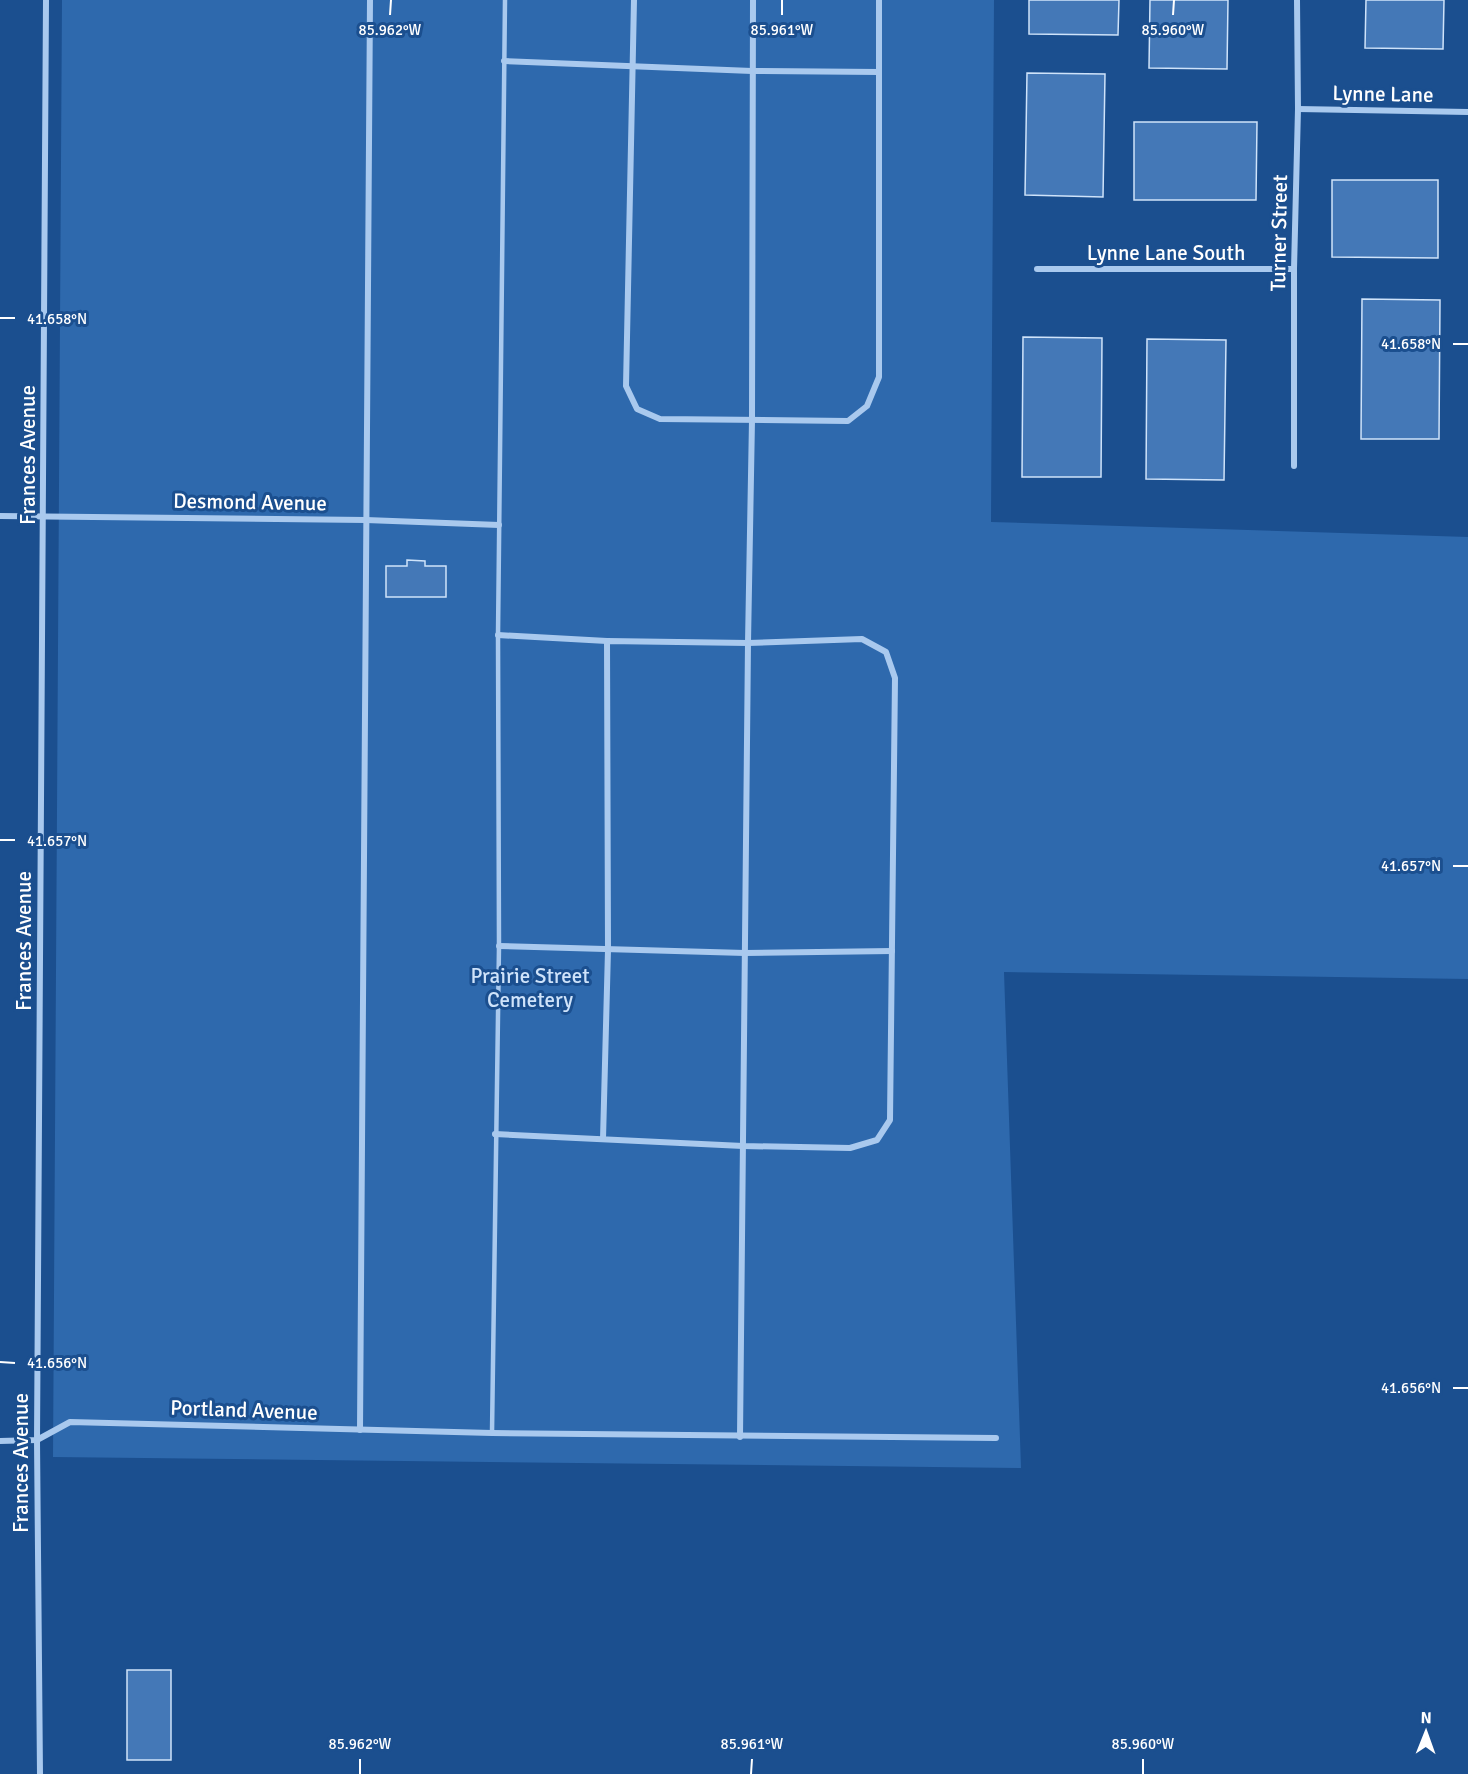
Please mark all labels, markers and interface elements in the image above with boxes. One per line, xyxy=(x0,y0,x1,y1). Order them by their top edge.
text: 85.962°W xyxy=(359,21,422,39)
text: 85.961°W xyxy=(751,21,814,39)
text: 85.960°W xyxy=(1142,21,1205,39)
street label: Lynne Lane xyxy=(1332,80,1434,108)
street label: Turner Street xyxy=(1265,174,1293,292)
street label: Lynne Lane South xyxy=(1087,240,1245,266)
text: 41.658°N xyxy=(27,310,87,328)
text: 41.658°N xyxy=(1381,335,1441,353)
street label: Frances Avenue xyxy=(15,385,41,525)
street label: Desmond Avenue xyxy=(173,488,327,516)
text: 41.657°N xyxy=(27,832,87,850)
text: 41.657°N xyxy=(1381,857,1441,875)
street label: Frances Avenue xyxy=(11,871,37,1011)
park label: Prairie Street Cemetery xyxy=(470,963,590,1013)
text: 41.656°N xyxy=(27,1354,87,1372)
text: 41.656°N xyxy=(1381,1379,1441,1397)
street label: Frances Avenue xyxy=(8,1393,34,1533)
street label: Portland Avenue xyxy=(170,1394,318,1426)
north arrow xyxy=(1396,1702,1456,1762)
text: N xyxy=(1421,1708,1432,1728)
text: 85.962°W xyxy=(329,1735,392,1753)
text: 85.961°W xyxy=(721,1735,784,1753)
text: 85.960°W xyxy=(1112,1735,1175,1753)

